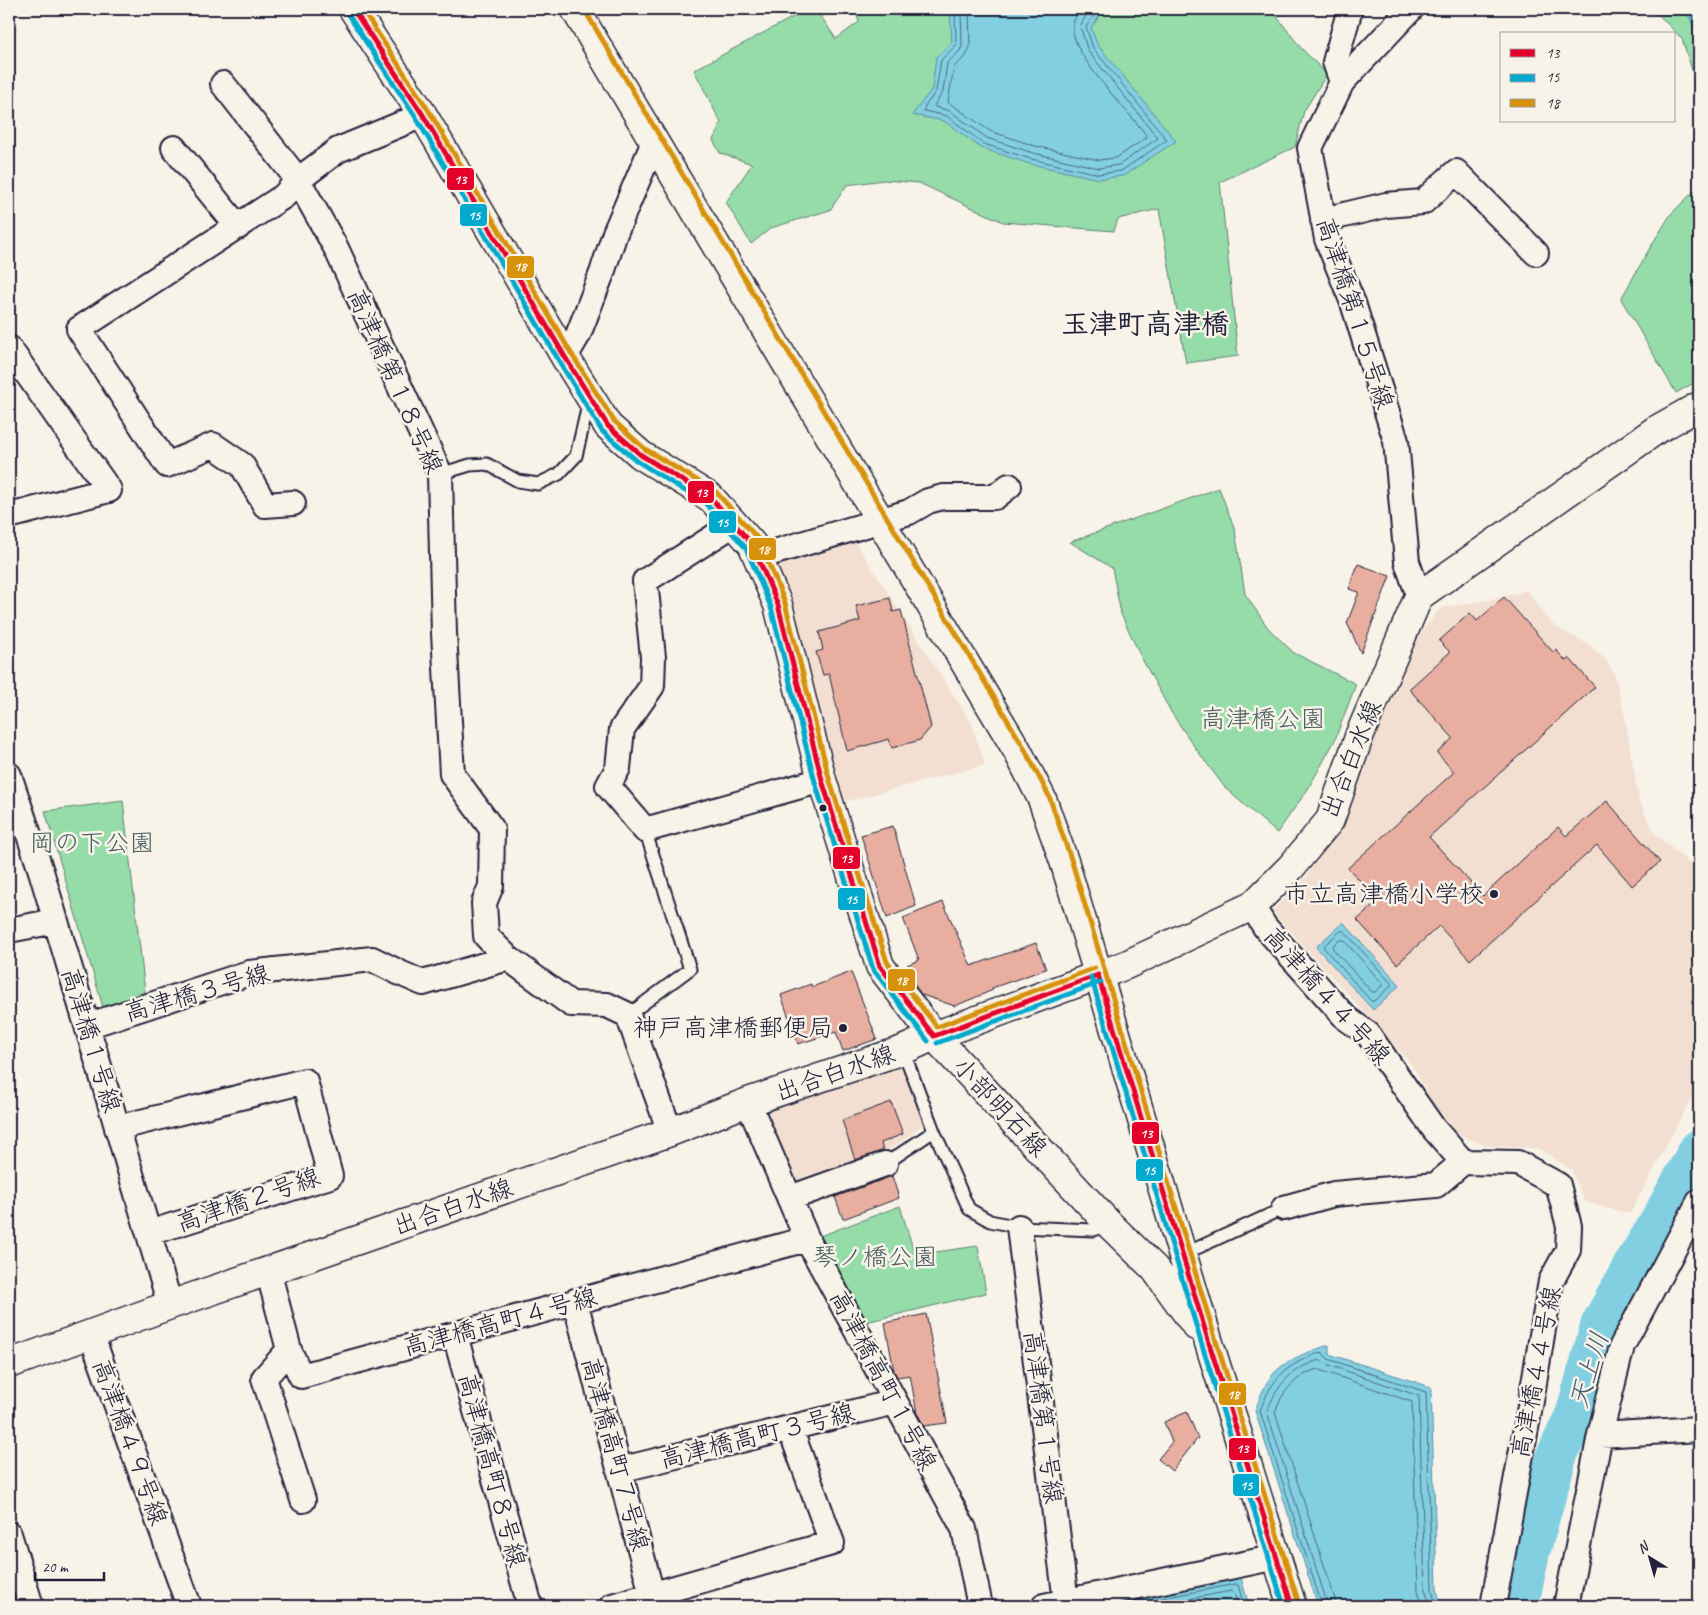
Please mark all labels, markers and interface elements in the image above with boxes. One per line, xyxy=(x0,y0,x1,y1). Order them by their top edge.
legend xyxy=(1500,32,1676,122)
text: 13 xyxy=(1546,44,1561,63)
text: 15 xyxy=(1546,68,1561,87)
text: 18 xyxy=(1546,94,1561,113)
line badge: 13 xyxy=(446,167,475,191)
text: 13 xyxy=(454,171,468,188)
line badge: 15 xyxy=(459,203,488,227)
text: 15 xyxy=(468,207,482,224)
street label: 高津橋第１５号線 xyxy=(1309,213,1401,413)
line badge: 18 xyxy=(506,255,535,279)
text: 18 xyxy=(514,258,528,275)
street label: 高津橋第１８号線 xyxy=(340,283,450,479)
district label: 玉津町高津橋 xyxy=(1061,306,1229,341)
line badge: 13 xyxy=(687,480,715,504)
text: 13 xyxy=(695,484,709,501)
line badge: 15 xyxy=(708,510,737,534)
text: 15 xyxy=(716,514,730,531)
line badge: 18 xyxy=(748,537,777,561)
text: 18 xyxy=(757,541,771,558)
street label: 出合白水線 xyxy=(1313,695,1389,823)
park label: 高津橋公園 xyxy=(1200,703,1326,735)
unlabelled marker xyxy=(818,803,828,813)
park label: 岡の下公園 xyxy=(29,827,155,859)
line badge: 13 xyxy=(832,846,861,870)
text: 13 xyxy=(840,850,854,867)
place label: 市立高津橋小学校 xyxy=(1284,878,1484,910)
line badge: 15 xyxy=(837,887,866,911)
marker: 市立高津橋小学校 xyxy=(1488,888,1500,900)
text: 15 xyxy=(845,891,859,908)
street label: 高津橋４４号線 xyxy=(1257,920,1397,1072)
street label: 高津橋３号線 xyxy=(120,957,274,1029)
street label: 高津橋１号線 xyxy=(54,964,128,1116)
line badge: 18 xyxy=(887,968,916,992)
text: 18 xyxy=(895,972,909,989)
place label: 神戸高津橋郵便局 xyxy=(633,1012,833,1044)
marker: 神戸高津橋郵便局 xyxy=(837,1022,849,1034)
street label: 出合白水線 xyxy=(771,1038,899,1108)
street label: 小部明石線 xyxy=(946,1050,1054,1164)
line badge: 13 xyxy=(1131,1121,1160,1145)
text: 13 xyxy=(1140,1125,1154,1142)
line badge: 15 xyxy=(1135,1158,1164,1182)
street label: 高津橋２号線 xyxy=(172,1160,324,1240)
text: 15 xyxy=(1143,1162,1157,1179)
street label: 出合白水線 xyxy=(389,1172,517,1242)
park label: 琴ノ橋公園 xyxy=(812,1241,938,1273)
street label: 高津橋高町４号線 xyxy=(399,1281,601,1363)
street label: 高津橋４４号線 xyxy=(1504,1283,1568,1461)
street label: 高津橋高町１号線 xyxy=(822,1284,944,1476)
street label: 高津橋第１号線 xyxy=(1016,1328,1070,1506)
water label: 天上川 xyxy=(1562,1328,1616,1412)
street label: 高津橋高町７号線 xyxy=(574,1353,656,1555)
street label: 高津橋４９号線 xyxy=(85,1354,175,1530)
street label: 高津橋高町８号線 xyxy=(451,1369,533,1571)
line badge: 18 xyxy=(1218,1382,1247,1406)
text: 18 xyxy=(1227,1386,1241,1403)
street label: 高津橋高町３号線 xyxy=(656,1396,858,1476)
line badge: 13 xyxy=(1228,1437,1257,1461)
text: 13 xyxy=(1236,1440,1250,1457)
line badge: 15 xyxy=(1232,1473,1260,1497)
text: 15 xyxy=(1240,1477,1254,1494)
north arrow xyxy=(1626,1532,1676,1582)
text: N xyxy=(1634,1537,1653,1557)
scale bar xyxy=(35,1550,104,1582)
text: 20 m xyxy=(42,1558,69,1577)

